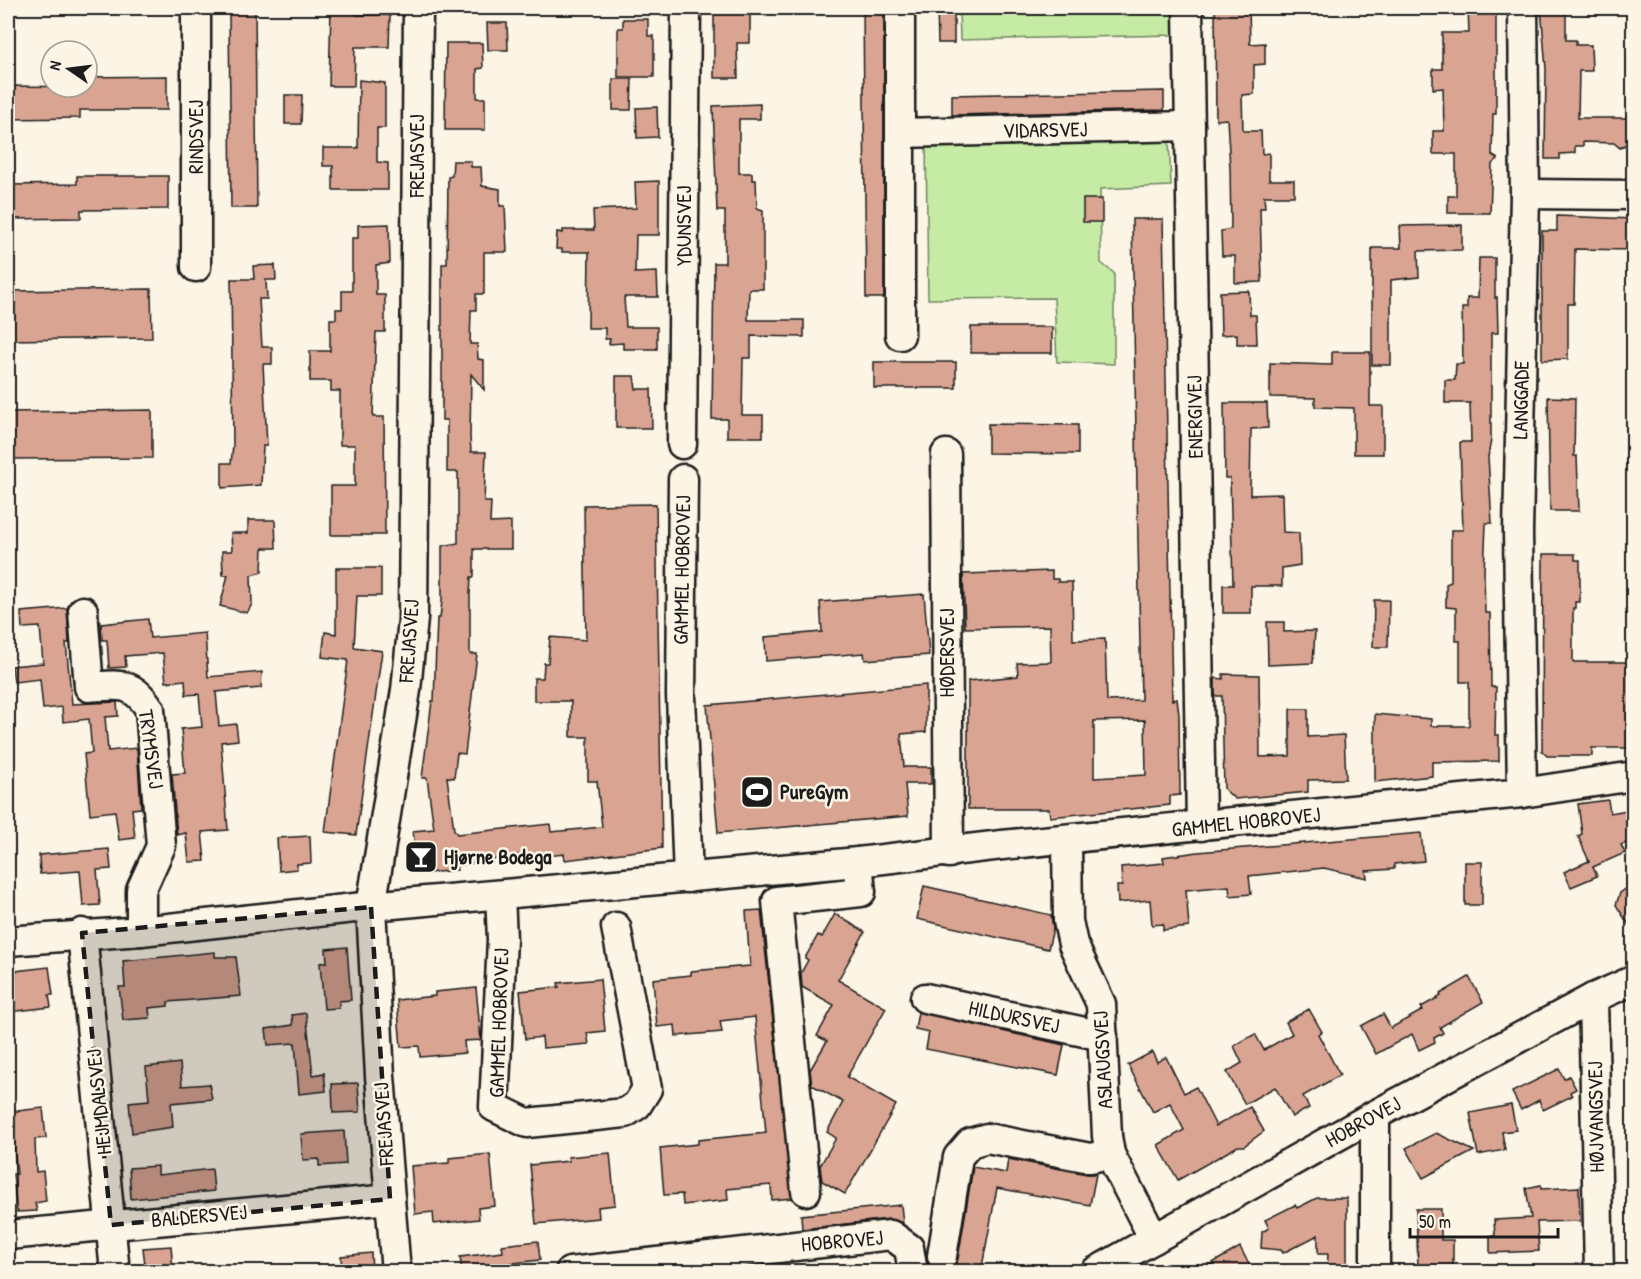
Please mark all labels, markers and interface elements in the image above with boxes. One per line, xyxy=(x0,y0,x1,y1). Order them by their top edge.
north arrow xyxy=(39,39,99,99)
text: N xyxy=(43,58,66,72)
street label: RINDSVEJ xyxy=(181,100,210,174)
street label: FREJASVEJ xyxy=(402,114,431,199)
street label: VIDARSVEJ xyxy=(1002,114,1088,145)
street label: YDUNSVEJ xyxy=(669,186,698,266)
street label: LANGGADE xyxy=(1505,360,1536,440)
street label: ENERGIVEJ xyxy=(1179,375,1210,459)
street label: GAMMEL HOBROVEJ xyxy=(666,495,697,645)
street label: FREJASVEJ xyxy=(391,598,426,684)
street label: HØDERSVEJ xyxy=(932,608,961,698)
street label: TRYMSVEJ xyxy=(132,707,171,791)
sports icon: PureGym xyxy=(739,774,775,810)
place label: PureGym xyxy=(780,777,848,807)
street label: GAMMEL HOBROVEJ xyxy=(1170,799,1322,844)
bar icon: Hjørne Bodega xyxy=(403,839,439,875)
place label: Hjørne Bodega xyxy=(444,842,552,872)
street label: GAMMEL HOBROVEJ xyxy=(481,948,516,1098)
street label: HILDURSVEJ xyxy=(966,993,1062,1040)
street label: ASLAUGSVEJ xyxy=(1085,1010,1120,1110)
street label: HEJMDALSVEJ xyxy=(79,1048,118,1156)
street label: HØJVANGSVEJ xyxy=(1580,1061,1611,1173)
street label: FREJASVEJ xyxy=(366,1081,401,1168)
street label: HOBROVEJ xyxy=(1320,1089,1406,1154)
street label: BALDERSVEJ xyxy=(150,1197,248,1234)
scale bar xyxy=(1410,1201,1558,1239)
text: 50 m xyxy=(1419,1209,1451,1234)
street label: HOBROVEJ xyxy=(800,1222,884,1259)

